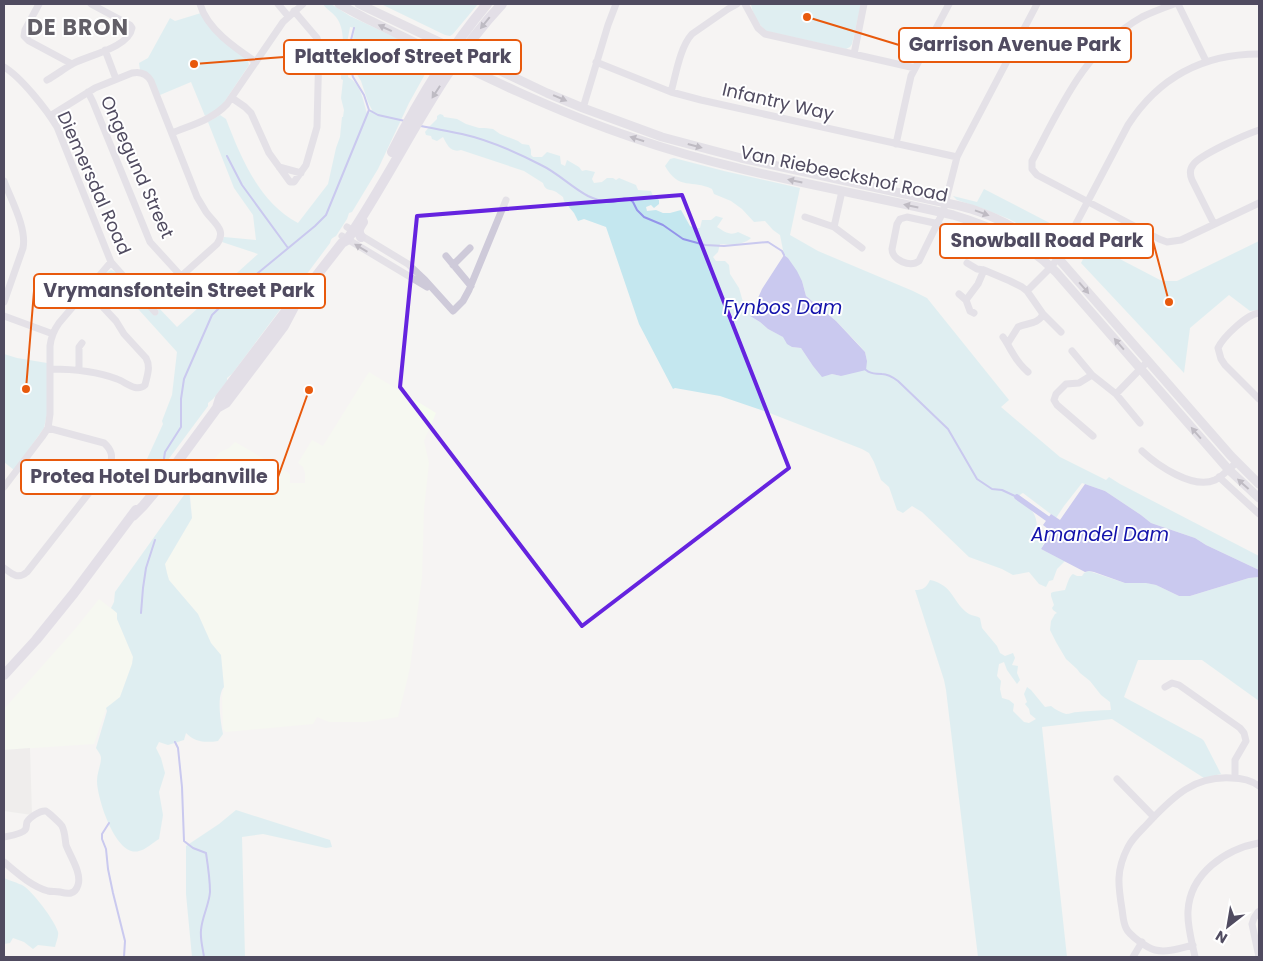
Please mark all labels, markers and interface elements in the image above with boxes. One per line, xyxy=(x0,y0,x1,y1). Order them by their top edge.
district label: DE BRON xyxy=(27,12,129,43)
one-way arrow xyxy=(479,16,490,29)
one-way arrow xyxy=(378,23,392,31)
callout: Garrison Avenue Park xyxy=(899,28,1131,62)
text: Garrison Avenue Park xyxy=(909,31,1121,58)
callout: Plattekloof Street Park xyxy=(284,40,521,74)
text: Plattekloof Street Park xyxy=(294,43,512,70)
street label: Infantry Way xyxy=(720,77,836,126)
one-way arrow xyxy=(432,86,441,99)
street label: Ongegund Street xyxy=(95,91,180,242)
one-way arrow xyxy=(553,95,567,103)
street label: Diemersdal Road xyxy=(52,107,137,258)
one-way arrow xyxy=(630,135,645,143)
street label: Van Riebeeckshof Road xyxy=(738,139,950,208)
one-way arrow xyxy=(687,142,703,150)
one-way arrow xyxy=(786,176,802,184)
one-way arrow xyxy=(904,202,919,210)
one-way arrow xyxy=(974,210,989,217)
callout: Snowball Road Park xyxy=(940,224,1153,258)
text: Snowball Road Park xyxy=(950,227,1144,254)
one-way arrow xyxy=(355,244,368,253)
callout: Vrymansfontein Street Park xyxy=(34,274,325,308)
text: Vrymansfontein Street Park xyxy=(43,277,315,304)
one-way arrow xyxy=(1078,281,1090,293)
water label: Fynbos Dam xyxy=(724,294,842,321)
one-way arrow xyxy=(1113,339,1125,351)
one-way arrow xyxy=(1190,427,1202,439)
callout: Protea Hotel Durbanville xyxy=(21,460,278,494)
text: Protea Hotel Durbanville xyxy=(30,463,268,490)
one-way arrow xyxy=(1238,478,1250,490)
water label: Amandel Dam xyxy=(1030,521,1169,548)
north arrow xyxy=(1203,901,1253,951)
text: N xyxy=(1212,926,1231,948)

